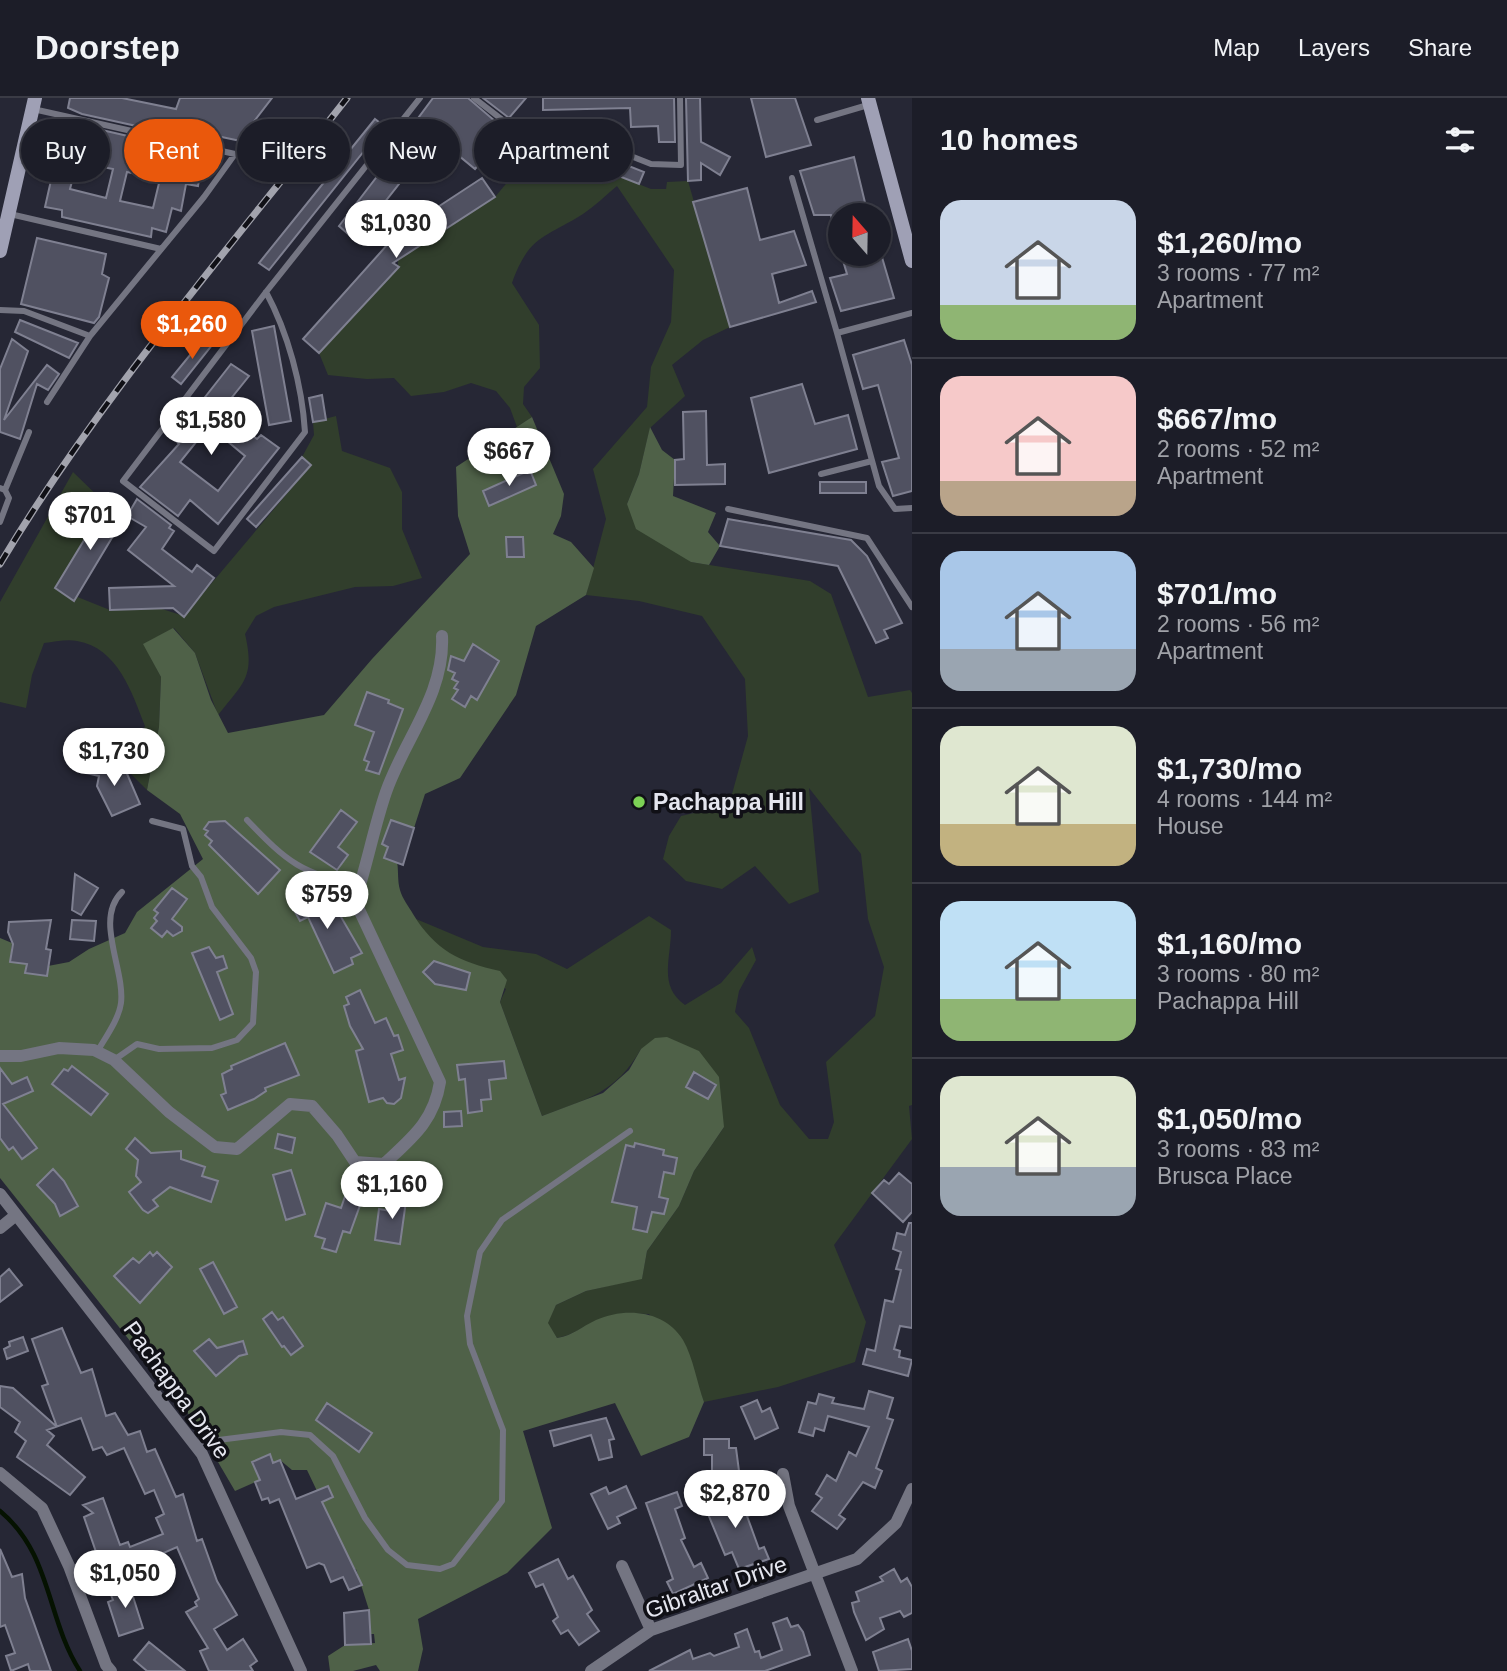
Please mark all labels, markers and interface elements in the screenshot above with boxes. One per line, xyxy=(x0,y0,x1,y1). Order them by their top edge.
text: Doorstep xyxy=(35,29,180,66)
text: Map xyxy=(1213,34,1260,61)
text: Layers xyxy=(1298,34,1370,61)
text: Share xyxy=(1408,34,1472,61)
chip: Buy xyxy=(21,119,110,182)
chip: Rent xyxy=(124,119,223,182)
chip: Filters xyxy=(237,119,350,182)
chip: New xyxy=(364,119,460,182)
chip: Apartment xyxy=(474,119,633,182)
icon: filters xyxy=(1441,121,1479,159)
text: 10 homes xyxy=(940,123,1078,156)
pin: $1,030 xyxy=(339,200,453,260)
north arrow xyxy=(828,203,891,266)
map controls xyxy=(828,203,891,266)
text: $1,030 xyxy=(361,210,431,236)
text: $1,260/mo xyxy=(1157,226,1302,259)
icon: home xyxy=(996,228,1080,312)
text: 3 rooms · 77 m² xyxy=(1157,260,1319,286)
text: Apartment xyxy=(1157,287,1263,313)
pin: $1,260 xyxy=(135,302,249,361)
text: $1,260 xyxy=(157,311,227,337)
pin: $1,580 xyxy=(154,398,268,457)
text: $667/mo xyxy=(1157,402,1277,435)
icon: home xyxy=(996,404,1080,488)
text: $1,580 xyxy=(176,407,246,433)
pin: $667 xyxy=(468,428,550,488)
text: 2 rooms · 52 m² xyxy=(1157,436,1319,462)
text: $667 xyxy=(483,438,535,464)
text: Apartment xyxy=(1157,463,1263,489)
pin: $701 xyxy=(49,492,131,552)
text: $701 xyxy=(64,502,116,528)
text: $701/mo xyxy=(1157,577,1277,610)
icon: home xyxy=(996,579,1080,663)
text: 2 rooms · 56 m² xyxy=(1157,611,1319,637)
text: Apartment xyxy=(1157,638,1263,664)
pin: $1,730 xyxy=(57,728,171,788)
text: $1,730 xyxy=(79,738,149,764)
text: $1,730/mo xyxy=(1157,752,1302,785)
icon: home xyxy=(996,754,1080,838)
text: 4 rooms · 144 m² xyxy=(1157,786,1332,812)
place label: Pachappa Hill xyxy=(653,789,804,815)
marker: Pachappa Hill xyxy=(631,794,647,810)
text: House xyxy=(1157,813,1223,839)
pin: $759 xyxy=(286,872,368,931)
text: $759 xyxy=(301,881,353,907)
text: $1,160/mo xyxy=(1157,927,1302,960)
icon: home xyxy=(996,929,1080,1013)
text: 3 rooms · 80 m² xyxy=(1157,961,1319,987)
text: Pachappa Hill xyxy=(1157,988,1299,1014)
text: $1,050/mo xyxy=(1157,1102,1302,1135)
icon: home xyxy=(996,1104,1080,1188)
text: 3 rooms · 83 m² xyxy=(1157,1136,1319,1162)
pin: $1,160 xyxy=(335,1162,449,1221)
text: Brusca Place xyxy=(1157,1163,1293,1189)
text: $1,160 xyxy=(357,1171,427,1197)
street label: Pachappa Drive xyxy=(118,1316,236,1464)
pin: $2,870 xyxy=(678,1470,792,1530)
text: $2,870 xyxy=(700,1480,770,1506)
pin: $1,050 xyxy=(68,1550,182,1610)
street label: Gibraltar Drive xyxy=(642,1551,790,1623)
text: $1,050 xyxy=(90,1560,160,1586)

